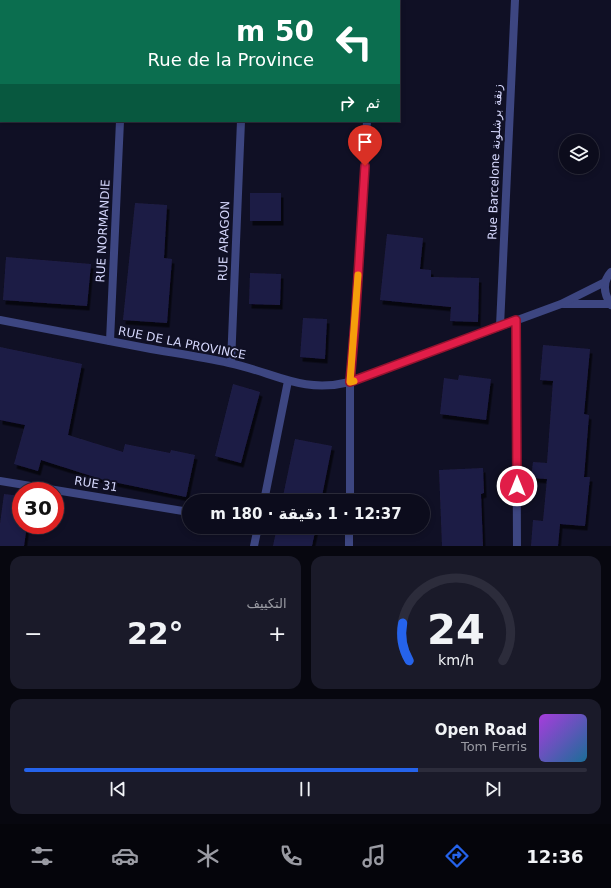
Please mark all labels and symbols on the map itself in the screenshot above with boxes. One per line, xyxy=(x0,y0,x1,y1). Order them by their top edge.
street label: Rue Barcelone زنقة برشلونة xyxy=(485,84,506,240)
pin xyxy=(348,125,382,166)
street label: RUE NORMANDIE xyxy=(93,179,113,283)
street label: RUE ARAGON xyxy=(216,201,232,281)
street label: RUE DE LA PROVINCE xyxy=(117,324,247,362)
position arrow xyxy=(496,465,538,507)
street label: RUE 31 xyxy=(73,474,119,494)
speed limit sign: 30 xyxy=(12,482,64,534)

